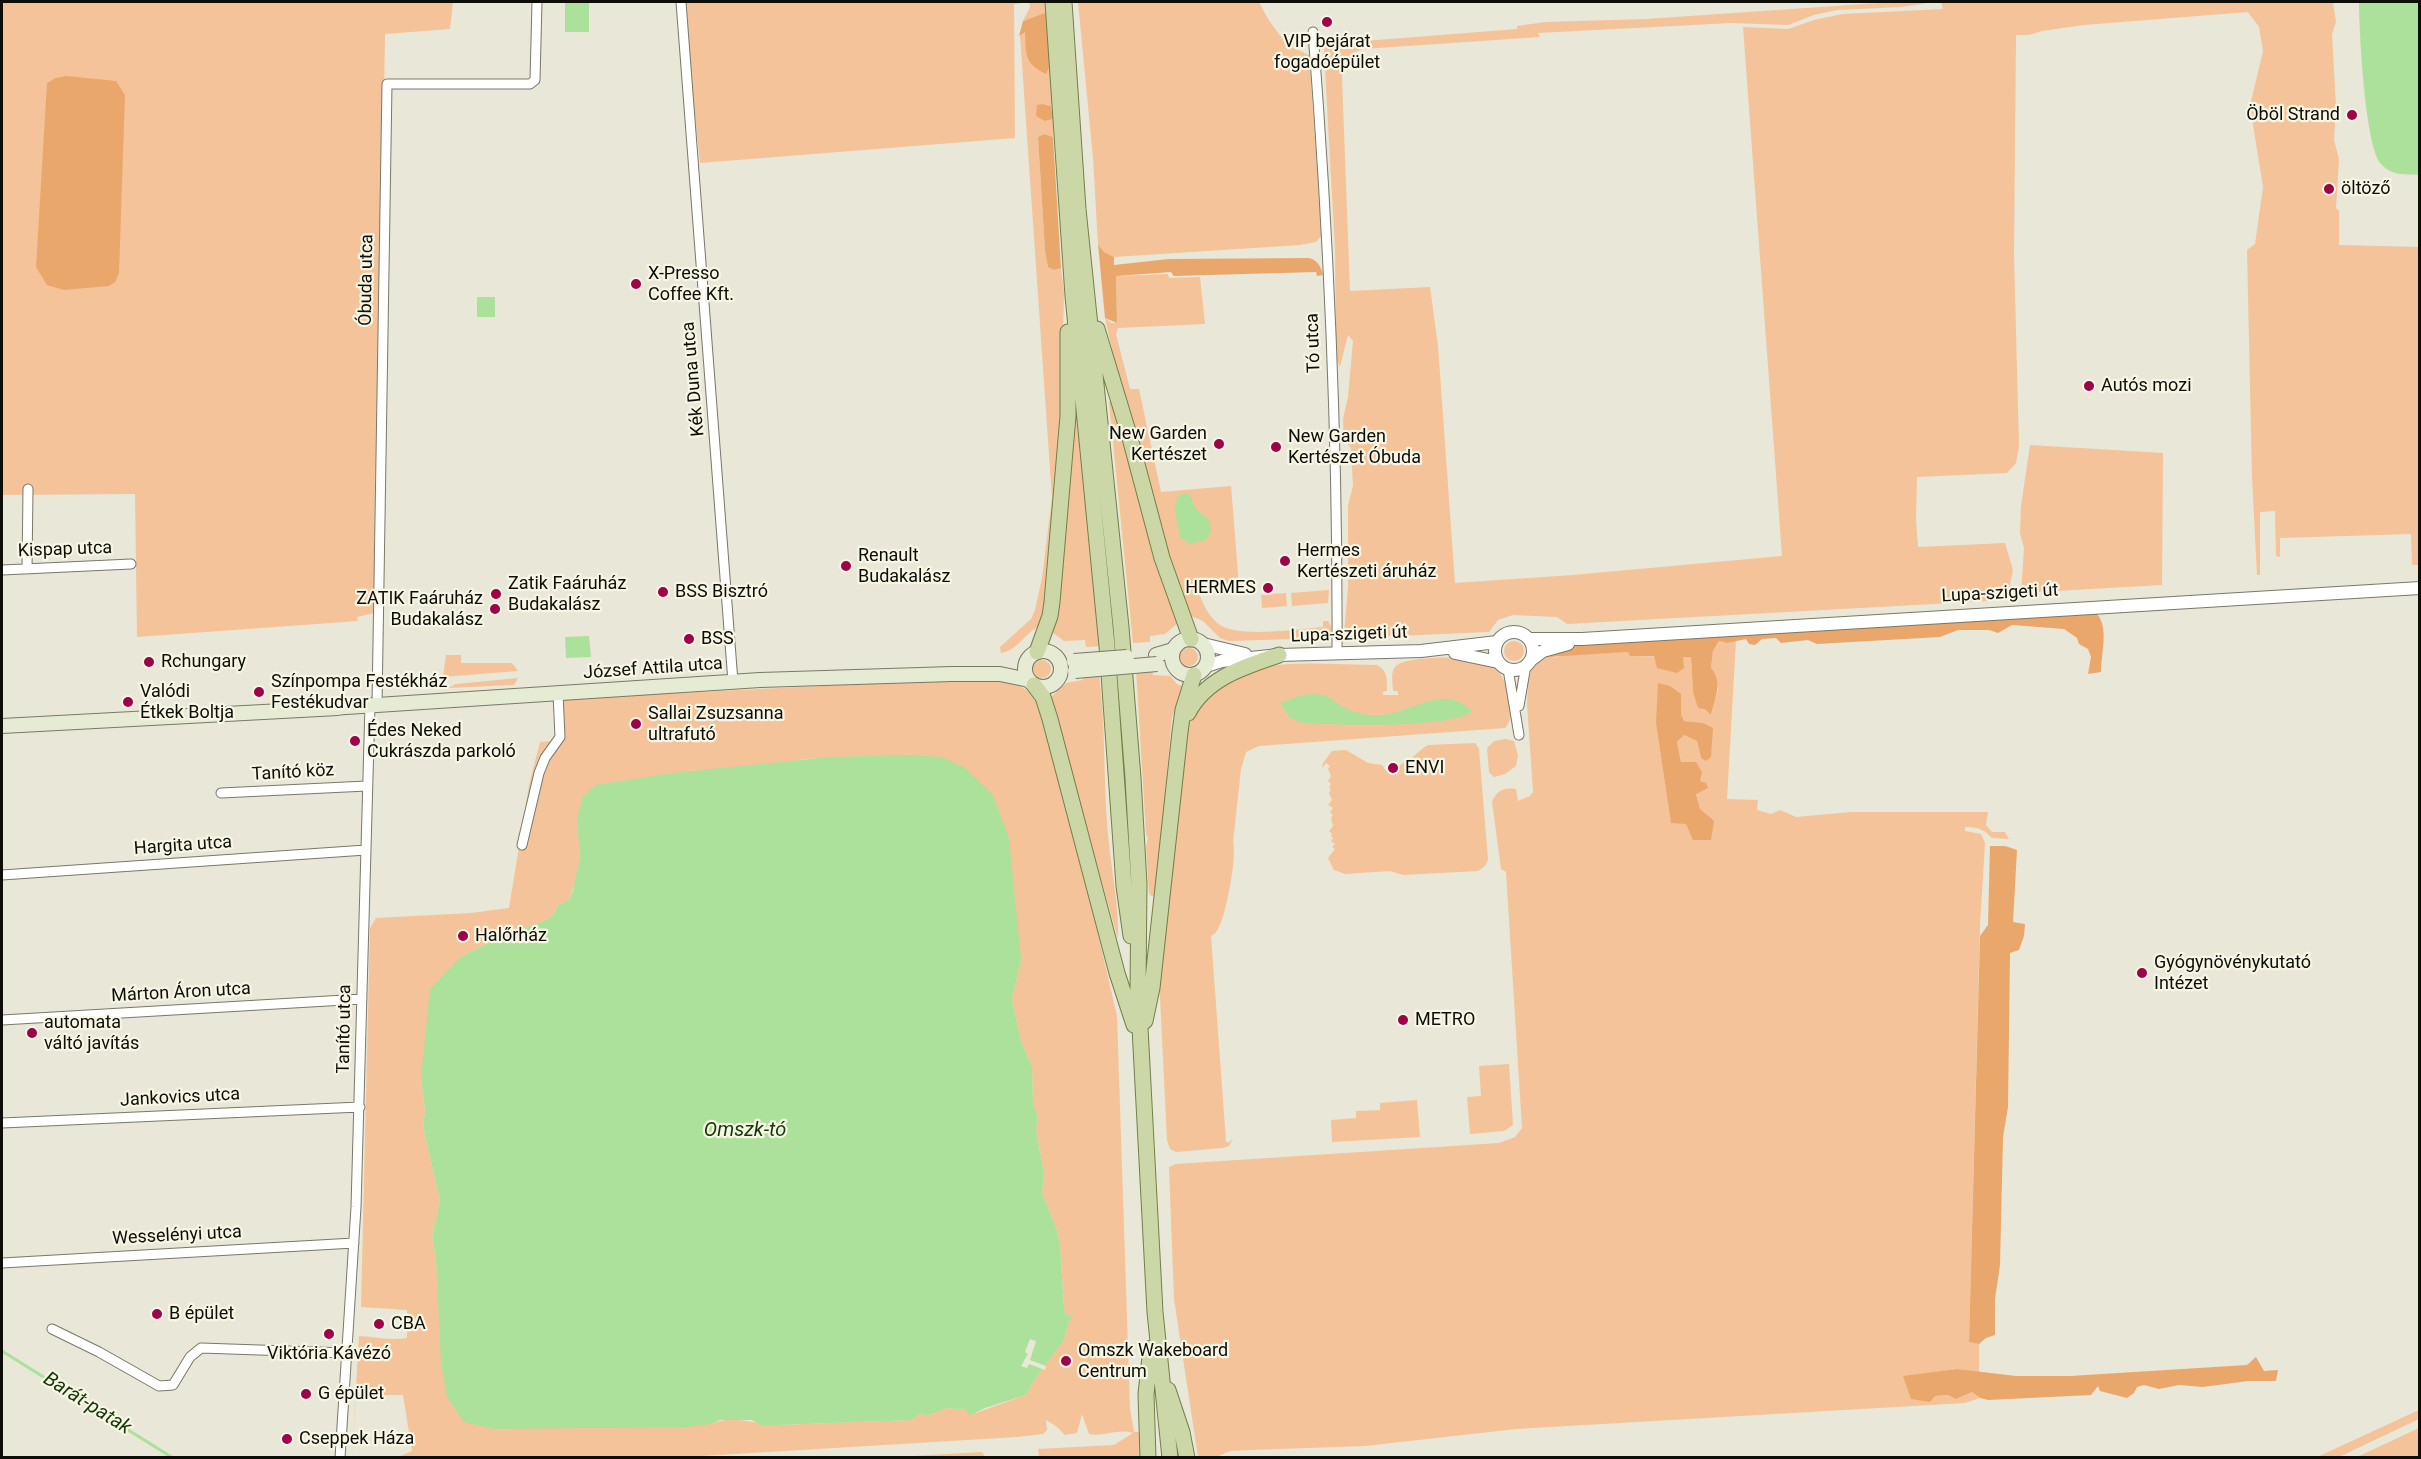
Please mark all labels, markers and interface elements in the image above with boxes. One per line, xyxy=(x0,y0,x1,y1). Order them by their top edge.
marker: VIP bejárat fogadóépület xyxy=(1320,15,1334,29)
place label: VIP bejárat fogadóépület xyxy=(1274,31,1380,74)
place label: Öböl Strand xyxy=(2246,104,2340,126)
marker: Öböl Strand xyxy=(2345,108,2359,122)
place label: öltöző xyxy=(2341,178,2391,200)
marker: öltöző xyxy=(2322,182,2336,196)
street label: Óbuda utca xyxy=(355,234,379,326)
place label: X-Presso Coffee Kft. xyxy=(648,263,734,306)
marker: X-Presso Coffee Kft. xyxy=(629,277,643,291)
street label: Tó utca xyxy=(1302,313,1326,373)
street label: Kék Duna utca xyxy=(678,321,710,437)
place label: Autós mozi xyxy=(2101,375,2192,397)
marker: Autós mozi xyxy=(2082,379,2096,393)
place label: New Garden Kertészet xyxy=(1109,423,1207,466)
place label: New Garden Kertészet Óbuda xyxy=(1288,426,1421,468)
marker: New Garden Kertészet xyxy=(1212,437,1226,451)
marker: New Garden Kertészet Óbuda xyxy=(1269,440,1283,454)
street label: Kispap utca xyxy=(17,538,113,562)
place label: Hermes Kertészeti áruház xyxy=(1297,540,1436,582)
place label: Renault Budakalász xyxy=(858,545,950,588)
marker: Hermes Kertészeti áruház xyxy=(1278,554,1292,568)
marker: Renault Budakalász xyxy=(839,559,853,573)
place label: Zatik Faáruház Budakalász xyxy=(508,573,626,616)
place label: HERMES xyxy=(1185,577,1256,599)
street label: Lupa-szigeti út xyxy=(1941,580,2059,608)
place label: BSS Bisztró xyxy=(675,581,768,603)
marker: HERMES xyxy=(1261,581,1275,595)
marker: BSS Bisztró xyxy=(656,585,670,599)
marker: Zatik Faáruház Budakalász xyxy=(489,587,503,601)
place label: ZATIK Faáruház Budakalász xyxy=(356,588,483,630)
marker: ZATIK Faáruház Budakalász xyxy=(488,602,502,616)
street label: Lupa-szigeti út xyxy=(1290,622,1408,648)
place label: BSS xyxy=(701,628,734,650)
marker: BSS xyxy=(682,632,696,646)
place label: Rchungary xyxy=(161,651,246,673)
street label: József Attila utca xyxy=(582,653,724,685)
marker: Rchungary xyxy=(142,655,156,669)
place label: Színpompa Festékház Festékudvar xyxy=(271,671,447,714)
place label: Valódi Étkek Boltja xyxy=(140,681,234,724)
marker: Színpompa Festékház Festékudvar xyxy=(252,685,266,699)
marker: Valódi Étkek Boltja xyxy=(121,695,135,709)
place label: Sallai Zsuzsanna ultrafutó xyxy=(648,703,784,746)
marker: Sallai Zsuzsanna ultrafutó xyxy=(629,717,643,731)
place label: Édes Neked Cukrászda parkoló xyxy=(367,720,516,762)
marker: Édes Neked Cukrászda parkoló xyxy=(348,734,362,748)
place label: ENVI xyxy=(1405,757,1444,779)
street label: Tanító köz xyxy=(251,760,335,786)
marker: ENVI xyxy=(1386,761,1400,775)
street label: Hargita utca xyxy=(133,832,233,860)
place label: Halőrház xyxy=(475,925,547,947)
marker: Halőrház xyxy=(456,929,470,943)
place label: Gyógynövénykutató Intézet xyxy=(2154,952,2311,994)
marker: Gyógynövénykutató Intézet xyxy=(2135,966,2149,980)
street label: Márton Áron utca xyxy=(111,979,251,1007)
street label: Tanító utca xyxy=(333,984,357,1074)
place label: METRO xyxy=(1415,1009,1475,1031)
place label: automata váltó javítás xyxy=(44,1012,139,1054)
marker: METRO xyxy=(1396,1013,1410,1027)
marker: automata váltó javítás xyxy=(25,1026,39,1040)
street label: Jankovics utca xyxy=(119,1084,241,1112)
water label: Omszk-tó xyxy=(704,1119,786,1143)
street label: Wesselényi utca xyxy=(112,1222,242,1250)
place label: B épület xyxy=(169,1303,234,1325)
marker: B épület xyxy=(150,1307,164,1321)
place label: CBA xyxy=(391,1313,426,1335)
marker: CBA xyxy=(372,1317,386,1331)
marker: Viktória Kávézó xyxy=(322,1327,336,1341)
place label: Omszk Wakeboard Centrum xyxy=(1078,1340,1228,1382)
place label: Viktória Kávézó xyxy=(267,1343,391,1365)
marker: Omszk Wakeboard Centrum xyxy=(1059,1354,1073,1368)
water label: Barát-patak xyxy=(39,1368,135,1440)
place label: G épület xyxy=(318,1383,384,1405)
marker: G épület xyxy=(299,1387,313,1401)
place label: Cseppek Háza xyxy=(299,1428,414,1450)
marker: Cseppek Háza xyxy=(280,1432,294,1446)

